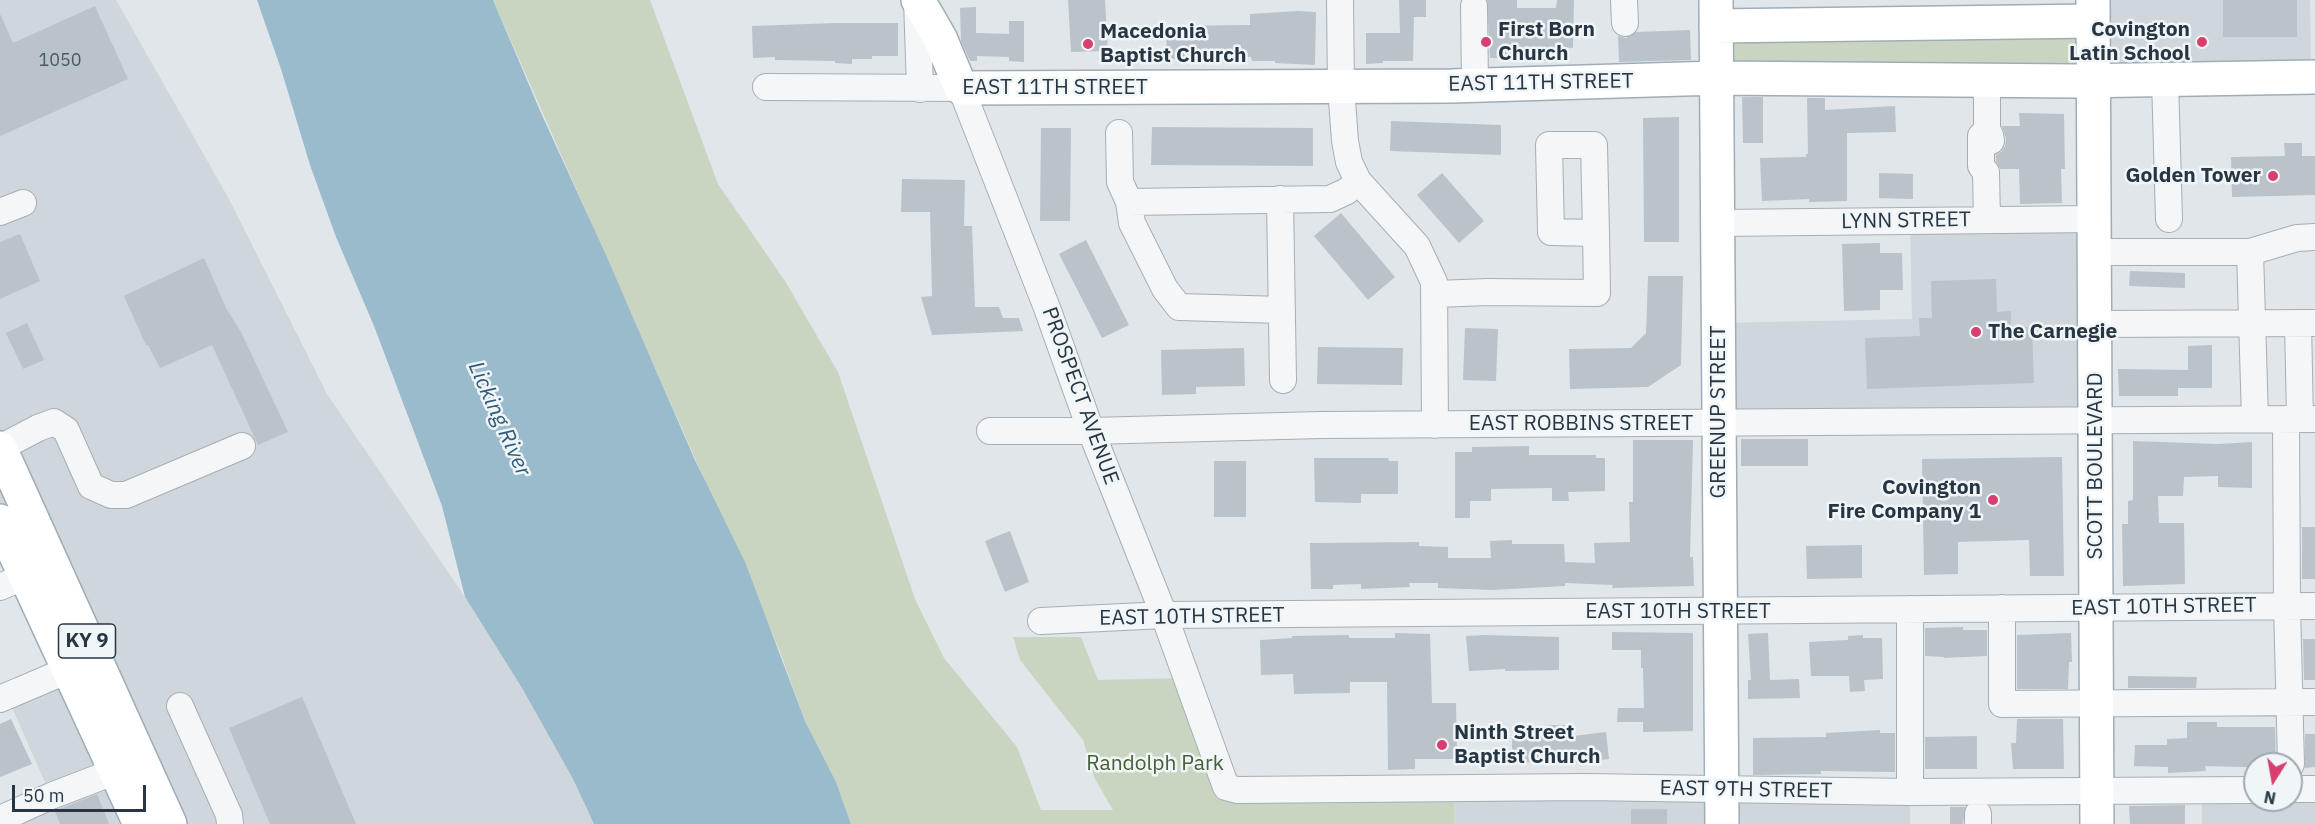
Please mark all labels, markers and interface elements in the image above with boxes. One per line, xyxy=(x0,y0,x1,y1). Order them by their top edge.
place label: First Born Church xyxy=(1498,17,1595,67)
place label: Covington Latin School xyxy=(2069,17,2190,67)
place label: Macedonia Baptist Church xyxy=(1100,19,1247,69)
marker: First Born Church xyxy=(1479,35,1493,49)
marker: Covington Latin School xyxy=(2195,35,2209,49)
marker: Macedonia Baptist Church xyxy=(1081,37,1095,51)
house number: 1050 xyxy=(38,50,82,72)
street label: EAST 11TH STREET xyxy=(1448,69,1634,97)
street label: EAST 11TH STREET xyxy=(962,75,1148,101)
place label: Golden Tower xyxy=(2125,163,2261,189)
marker: Golden Tower xyxy=(2266,169,2280,183)
street label: LYNN STREET xyxy=(1841,207,1971,235)
street label: PROSPECT AVENUE xyxy=(1036,304,1124,488)
place label: The Carnegie xyxy=(1988,319,2117,345)
street label: GREENUP STREET xyxy=(1706,325,1732,499)
marker: The Carnegie xyxy=(1969,325,1983,339)
water label: Licking River xyxy=(462,358,536,480)
street label: SCOTT BOULEVARD xyxy=(2083,372,2109,560)
street label: EAST ROBBINS STREET xyxy=(1469,411,1693,437)
place label: Covington Fire Company 1 xyxy=(1827,475,1981,525)
marker: Covington Fire Company 1 xyxy=(1986,493,2000,507)
street label: EAST 10TH STREET xyxy=(2071,593,2257,621)
street label: EAST 10TH STREET xyxy=(1585,599,1771,625)
street label: EAST 10TH STREET xyxy=(1099,603,1285,631)
road number: KY 9 xyxy=(58,624,116,658)
place label: Ninth Street Baptist Church xyxy=(1454,720,1601,770)
marker: Ninth Street Baptist Church xyxy=(1435,738,1449,752)
park label: Randolph Park xyxy=(1086,751,1224,777)
north arrow xyxy=(2243,752,2303,812)
scale bar xyxy=(15,773,148,811)
street label: EAST 9TH STREET xyxy=(1659,776,1833,804)
text: 50 m xyxy=(23,784,65,807)
text: N xyxy=(2262,787,2278,809)

